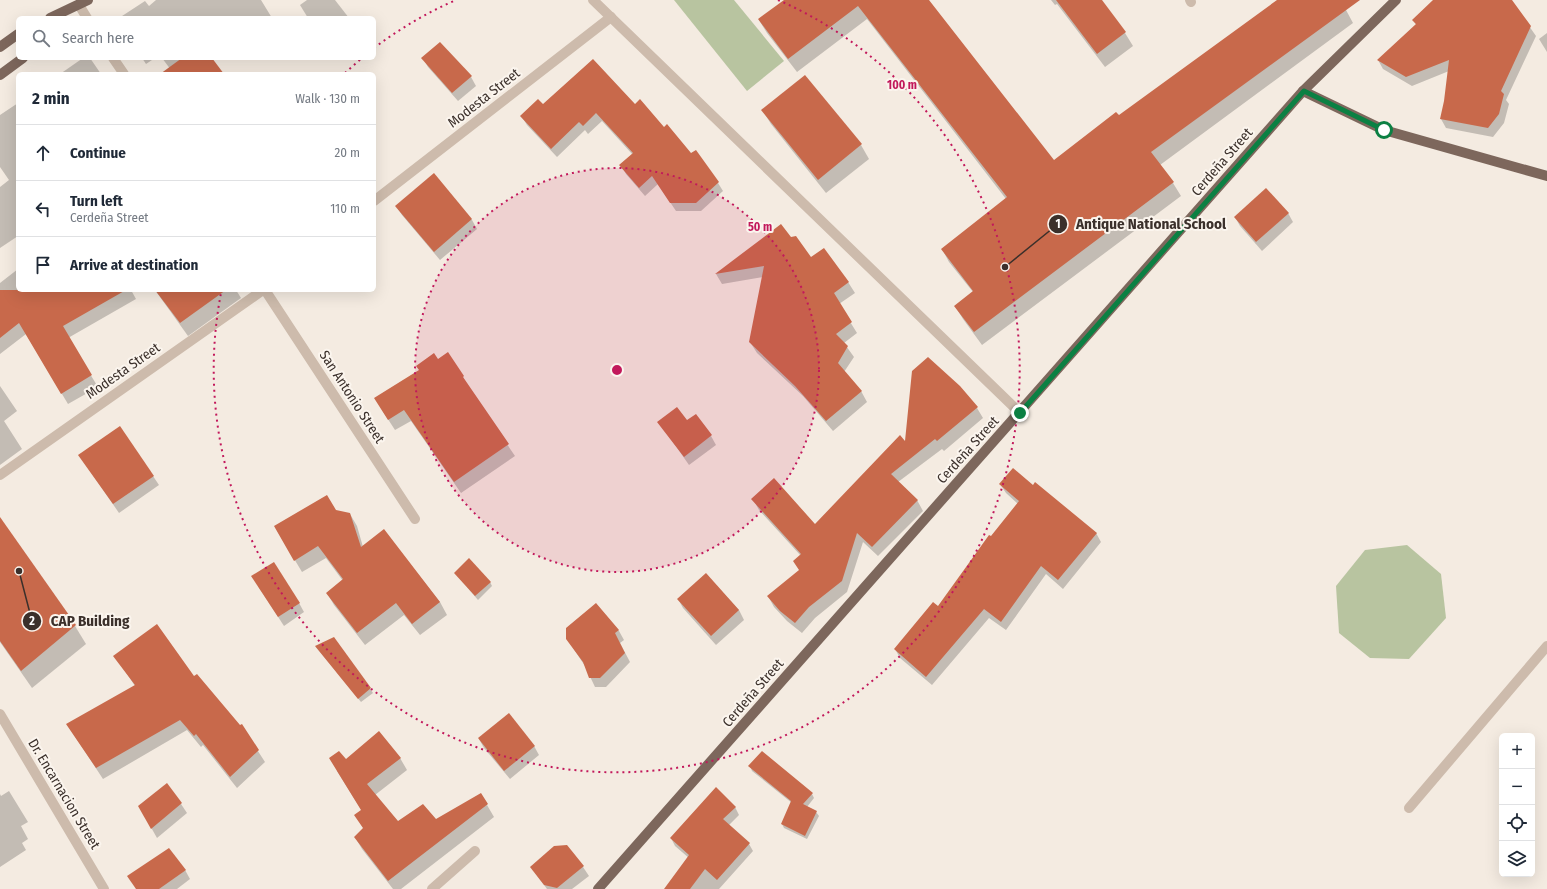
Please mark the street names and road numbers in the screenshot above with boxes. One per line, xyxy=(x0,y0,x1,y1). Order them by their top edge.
street label: Modesta Street xyxy=(445,64,524,131)
street label: Cerdeña Street xyxy=(1188,124,1256,200)
street label: Modesta Street xyxy=(83,339,164,403)
street label: San Antonio Street xyxy=(316,348,388,447)
street label: Cerdeña Street xyxy=(933,413,1003,487)
street label: Cerdeña Street xyxy=(719,655,787,731)
street label: Dr. Encarnacion Street xyxy=(24,736,104,853)

